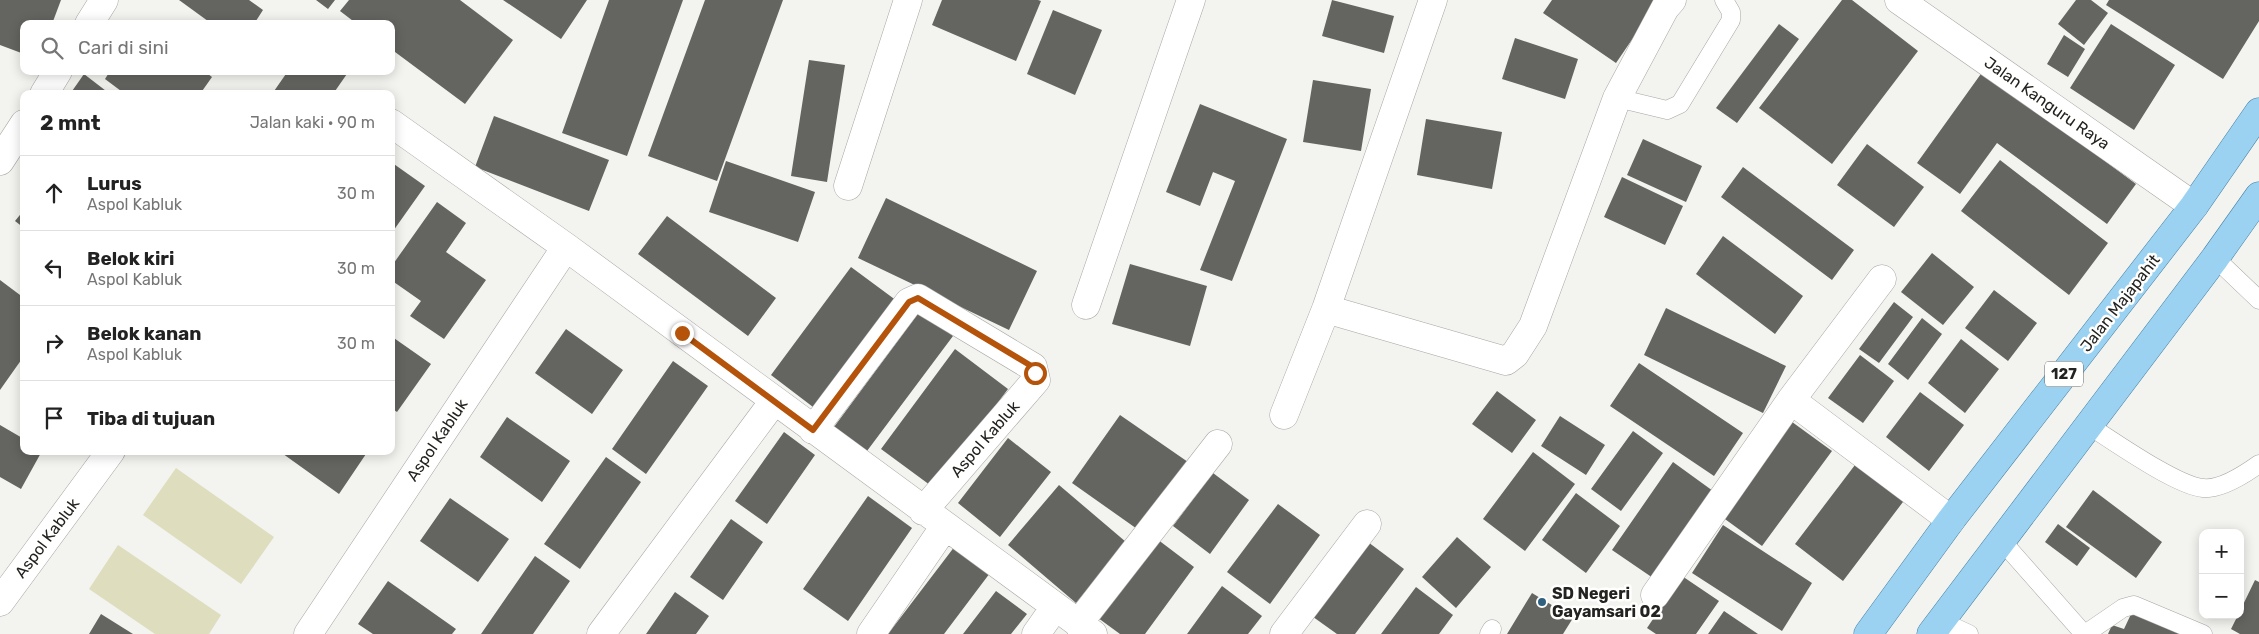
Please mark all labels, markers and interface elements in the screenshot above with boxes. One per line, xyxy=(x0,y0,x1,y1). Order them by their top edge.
search box xyxy=(20,20,395,75)
icon: search xyxy=(38,34,66,62)
text: Cari di sini xyxy=(78,36,169,59)
street label: Jalan Kanguru Raya xyxy=(1981,53,2113,153)
text: 2 mnt xyxy=(40,110,101,135)
text: Jalan kaki · 90 m xyxy=(250,113,375,132)
text: Lurus xyxy=(87,172,142,195)
icon: ahead xyxy=(40,179,68,207)
text: 30 m xyxy=(337,184,375,203)
text: Aspol Kabluk xyxy=(87,195,182,214)
text: Belok kiri xyxy=(87,247,174,270)
street label: Jalan Majapahit xyxy=(2076,251,2164,355)
icon: left xyxy=(40,254,68,282)
text: 30 m xyxy=(337,259,375,278)
text: Aspol Kabluk xyxy=(87,270,182,289)
text: Belok kanan xyxy=(87,322,202,345)
route end xyxy=(671,322,694,345)
icon: right xyxy=(40,329,68,357)
text: 30 m xyxy=(337,334,375,353)
text: Aspol Kabluk xyxy=(87,345,182,364)
route start xyxy=(1024,362,1047,385)
road number: 127 xyxy=(2045,362,2083,386)
street label: Aspol Kabluk xyxy=(403,395,472,485)
street label: Aspol Kabluk xyxy=(947,396,1024,481)
icon: arrive xyxy=(40,404,68,432)
text: Tiba di tujuan xyxy=(87,407,215,430)
street label: Aspol Kabluk xyxy=(11,494,84,582)
map controls xyxy=(2199,529,2244,619)
button: + xyxy=(2199,529,2244,574)
button: − xyxy=(2199,574,2244,619)
place label: SD Negeri Gayamsari 02 xyxy=(1552,584,1661,621)
marker: SD Negeri Gayamsari 02 xyxy=(1536,596,1548,608)

